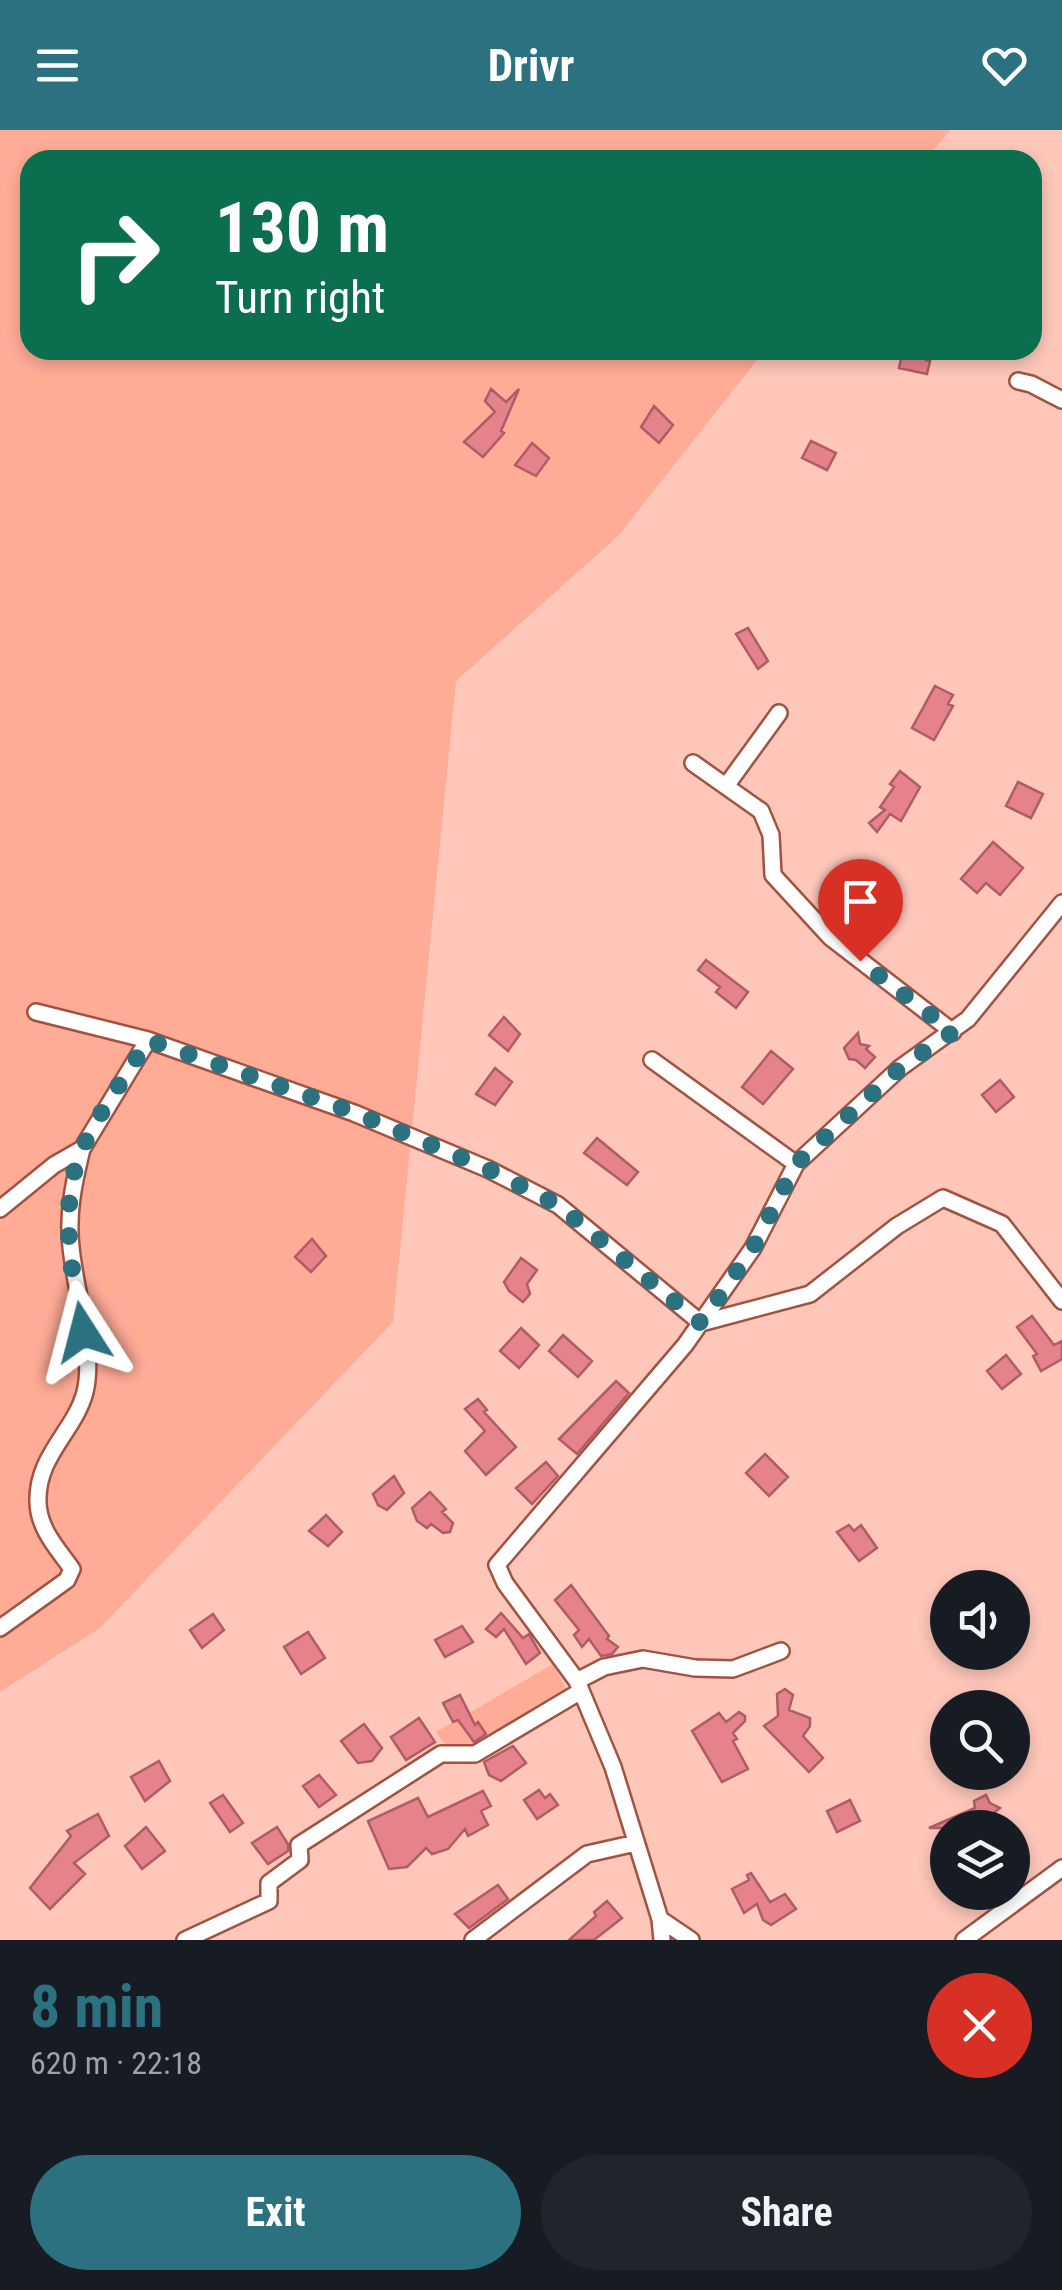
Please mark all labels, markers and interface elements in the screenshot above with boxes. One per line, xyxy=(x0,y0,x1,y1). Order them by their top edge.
icon: menu xyxy=(30,38,85,93)
icon: heart xyxy=(977,38,1032,93)
text: Drivr xyxy=(488,39,574,92)
text: 130 m xyxy=(215,187,389,269)
icon: right xyxy=(50,190,180,320)
text: Turn right xyxy=(215,271,385,324)
pin xyxy=(818,859,903,962)
icon: arrive xyxy=(833,874,888,929)
position arrow xyxy=(31,1280,135,1384)
map controls xyxy=(930,1570,1030,1910)
button: sound xyxy=(930,1570,1030,1670)
button: search xyxy=(930,1690,1030,1790)
button: layers xyxy=(930,1810,1030,1910)
text: 8 min xyxy=(30,1971,163,2042)
button: close xyxy=(927,1973,1032,2078)
text: 620 m · 22:18 xyxy=(30,2044,202,2082)
button: Exit xyxy=(30,2155,521,2270)
button: Share xyxy=(541,2155,1032,2270)

